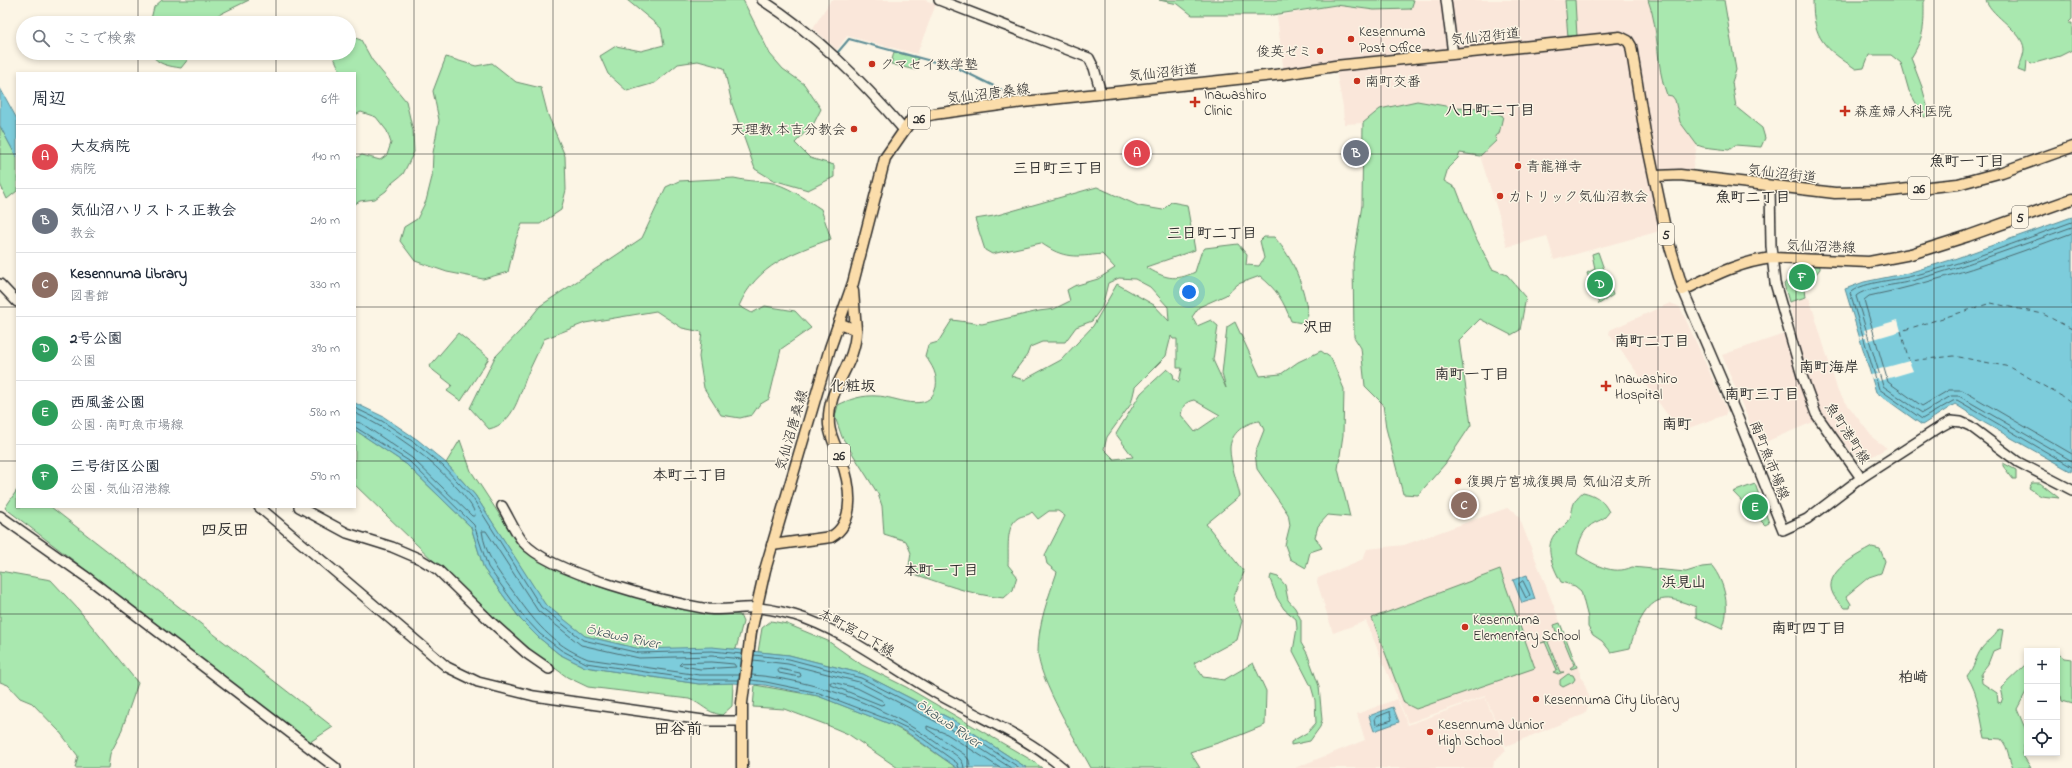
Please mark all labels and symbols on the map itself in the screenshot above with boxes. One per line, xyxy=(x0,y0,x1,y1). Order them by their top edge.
place label: Kesennuma Post Office xyxy=(1359,22,1426,59)
street label: 気仙沼街道 xyxy=(1449,23,1521,52)
marker: Kesennuma Post Office xyxy=(1346,34,1356,44)
place label: 俊英ゼミ xyxy=(1256,42,1312,63)
marker: 俊英ゼミ xyxy=(1315,46,1325,56)
place label: クマセイ数学塾 xyxy=(880,55,978,76)
marker: クマセイ数学塾 xyxy=(867,59,877,69)
street label: 気仙沼街道 xyxy=(1127,59,1199,88)
place label: 南町交番 xyxy=(1365,72,1421,93)
marker: 南町交番 xyxy=(1352,76,1362,86)
street label: 気仙沼唐桑線 xyxy=(945,79,1031,110)
place label: Inawashiro Clinic xyxy=(1204,85,1266,122)
marker: Inawashiro Clinic xyxy=(1189,96,1201,108)
district label: 八日町二丁目 xyxy=(1445,100,1535,122)
place label: 森産婦人科医院 xyxy=(1854,102,1952,123)
marker: 森産婦人科医院 xyxy=(1839,105,1851,117)
road number: 26 xyxy=(908,107,930,129)
place label: 天理教 本吉分教会 xyxy=(731,120,846,141)
marker: 天理教 本吉分教会 xyxy=(849,124,859,134)
pin: A xyxy=(1124,138,1150,168)
pin: B xyxy=(1343,138,1369,168)
district label: 魚町一丁目 xyxy=(1929,151,2005,173)
place label: 青龍禅寺 xyxy=(1526,157,1582,178)
district label: 三日町三丁目 xyxy=(1013,158,1103,180)
street label: 気仙沼街道 xyxy=(1746,160,1818,189)
marker: 青龍禅寺 xyxy=(1513,161,1523,171)
road number: 26 xyxy=(1908,177,1930,199)
place label: カトリック気仙沼教会 xyxy=(1508,187,1648,208)
district label: 魚町二丁目 xyxy=(1715,187,1791,209)
marker: カトリック気仙沼教会 xyxy=(1495,191,1505,201)
road number: 5 xyxy=(2012,206,2028,228)
district label: 三日町二丁目 xyxy=(1167,223,1257,245)
road number: 5 xyxy=(1658,223,1674,245)
street label: 気仙沼港線 xyxy=(1786,236,1856,259)
pin: F xyxy=(1789,262,1815,292)
pin: D xyxy=(1587,269,1613,299)
your location xyxy=(1179,282,1199,302)
district label: 沢田 xyxy=(1303,317,1333,339)
district label: 南町二丁目 xyxy=(1614,331,1690,353)
district label: 南町海岸 xyxy=(1799,357,1859,379)
district label: 南町一丁目 xyxy=(1434,364,1510,386)
place label: Inawashiro Hospital xyxy=(1615,369,1677,406)
district label: 化粧坂 xyxy=(830,376,876,398)
marker: Inawashiro Hospital xyxy=(1600,380,1612,392)
district label: 南町三丁目 xyxy=(1724,384,1800,406)
street label: 気仙沼唐桑線 xyxy=(771,387,814,474)
street label: 魚町港町線 xyxy=(1819,399,1875,469)
district label: 南町 xyxy=(1662,414,1692,436)
street label: 南町魚市場線 xyxy=(1743,418,1794,503)
road number: 26 xyxy=(828,444,850,466)
district label: 本町二丁目 xyxy=(652,465,728,487)
place label: 復興庁宮城復興局 気仙沼支所 xyxy=(1466,472,1652,493)
marker: 復興庁宮城復興局 気仙沼支所 xyxy=(1453,476,1463,486)
pin: C xyxy=(1451,490,1477,520)
pin: E xyxy=(1742,492,1768,522)
district label: 四反田 xyxy=(201,519,249,543)
district label: 本町一丁目 xyxy=(903,560,979,582)
district label: 浜見山 xyxy=(1661,572,1707,594)
street label: 本町宮口下線 xyxy=(814,604,898,663)
place label: Kesennuma Elementary School xyxy=(1473,610,1580,648)
water label: Ōkawa River xyxy=(584,618,664,656)
district label: 南町四丁目 xyxy=(1771,618,1847,640)
marker: Kesennuma Elementary School xyxy=(1460,622,1470,632)
district label: 柏崎 xyxy=(1898,667,1928,689)
place label: Kesennuma City Library xyxy=(1544,690,1680,712)
water label: Ōkawa River xyxy=(911,694,988,755)
marker: Kesennuma City Library xyxy=(1531,694,1541,704)
place label: Kesennuma Junior High School xyxy=(1438,715,1545,753)
district label: 田谷前 xyxy=(654,718,702,742)
marker: Kesennuma Junior High School xyxy=(1425,727,1435,737)

